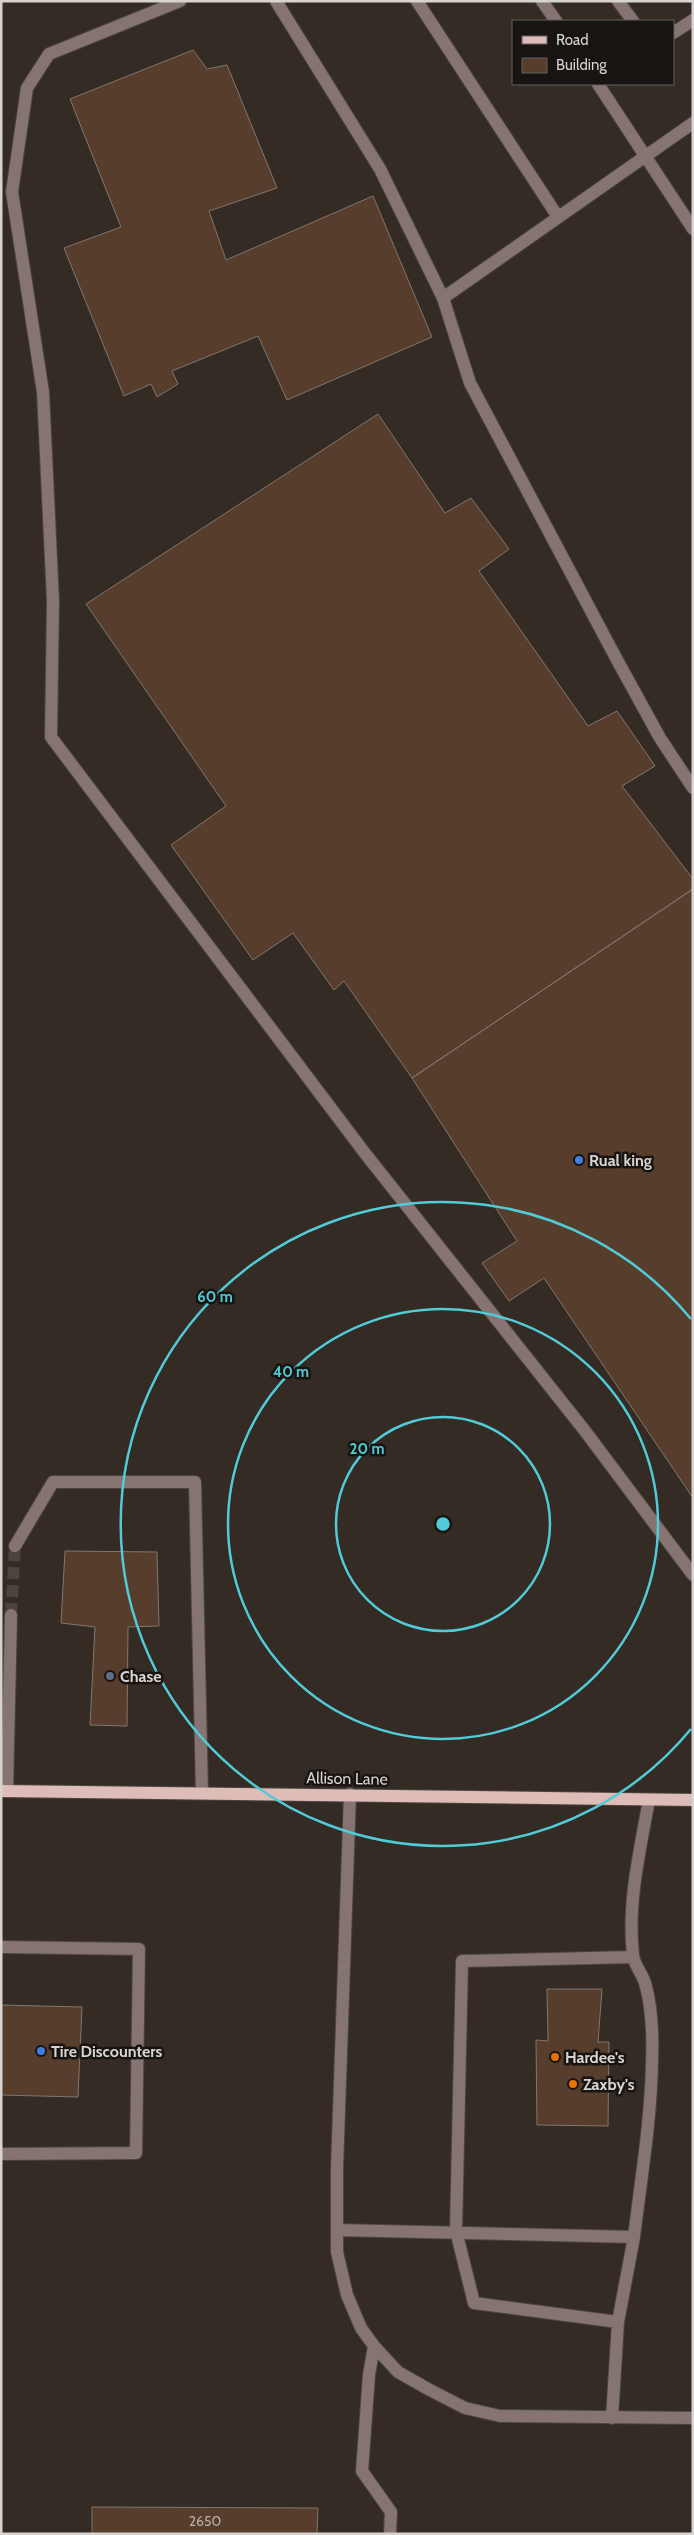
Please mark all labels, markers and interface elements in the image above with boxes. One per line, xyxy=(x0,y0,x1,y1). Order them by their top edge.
legend xyxy=(512,20,674,85)
text: Road xyxy=(556,31,589,49)
text: Building xyxy=(556,56,607,74)
place label: Rual king xyxy=(589,1151,652,1170)
marker: Rual king xyxy=(573,1154,585,1166)
text: 60 m xyxy=(197,1288,233,1306)
text: 40 m xyxy=(273,1363,309,1381)
text: 20 m xyxy=(350,1440,384,1458)
centre of rings xyxy=(434,1515,452,1533)
place label: Chase xyxy=(120,1667,162,1686)
marker: Chase xyxy=(104,1670,116,1682)
street label: Allison Lane xyxy=(306,1768,388,1789)
place label: Tire Discounters xyxy=(51,2042,162,2061)
marker: Tire Discounters xyxy=(35,2045,47,2057)
place label: Hardee's xyxy=(565,2048,625,2067)
marker: Hardee's xyxy=(549,2051,561,2063)
place label: Zaxby's xyxy=(583,2075,635,2094)
marker: Zaxby's xyxy=(567,2078,579,2090)
house number: 2650 xyxy=(189,2512,222,2530)

